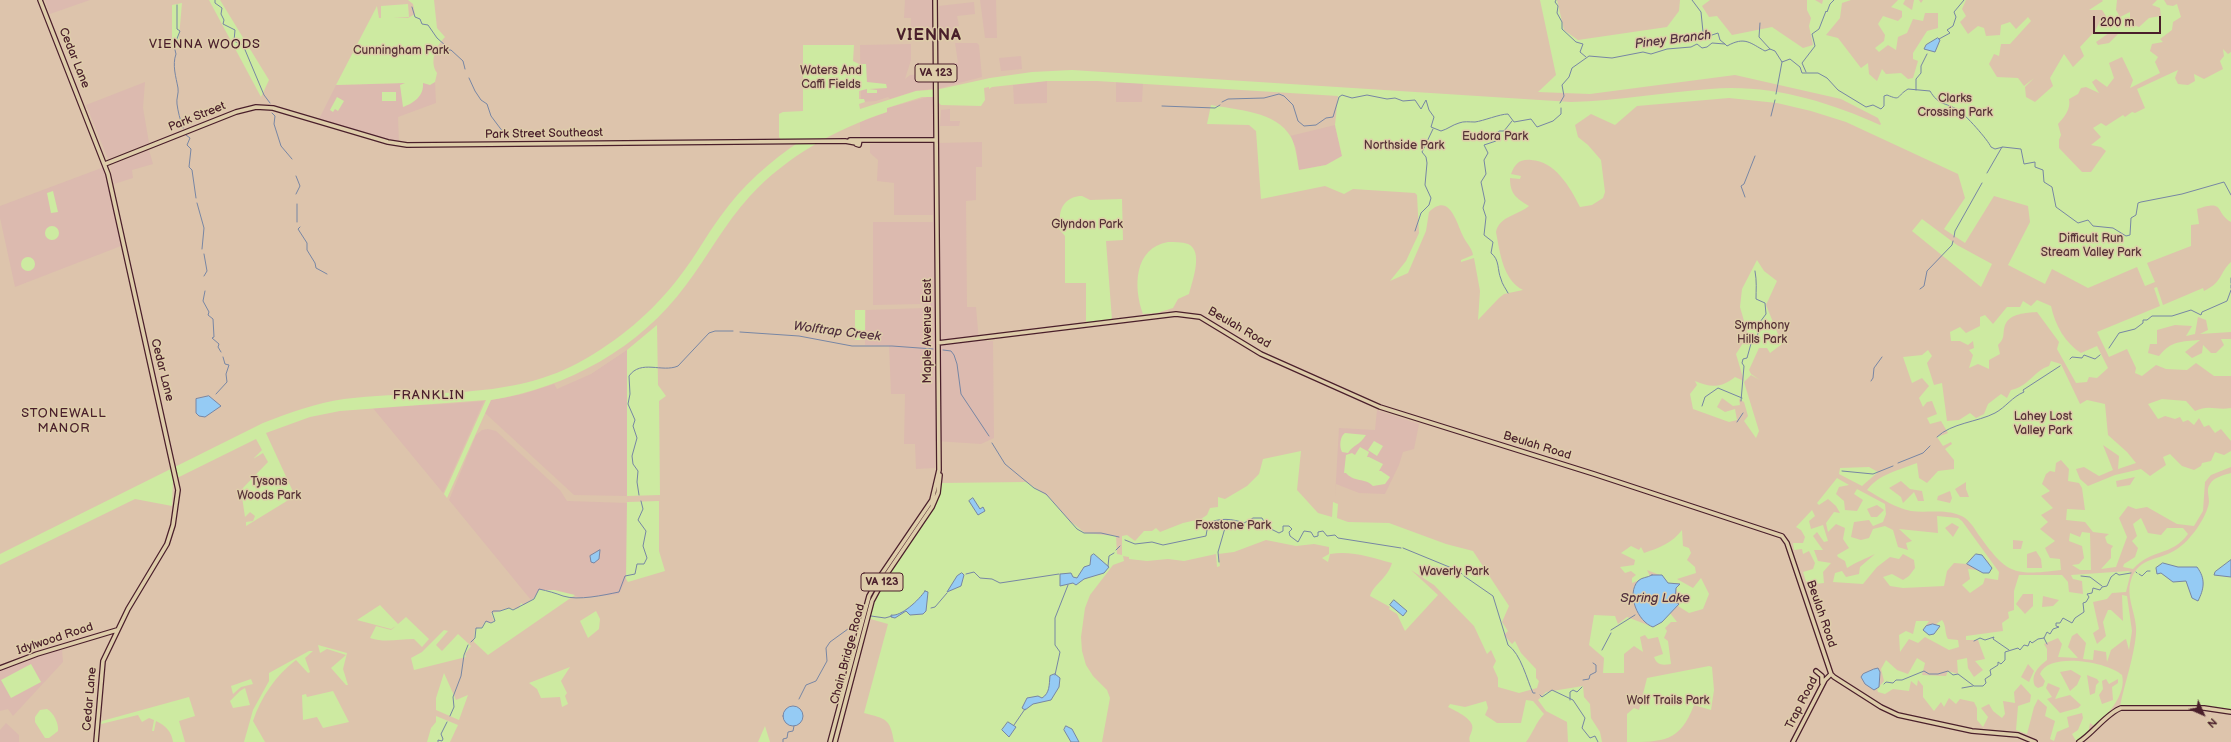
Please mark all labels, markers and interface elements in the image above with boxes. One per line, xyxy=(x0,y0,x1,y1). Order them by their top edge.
scale bar xyxy=(2095,8,2163,34)
text: 200 m xyxy=(2100,15,2134,30)
street label: Cedar Lane xyxy=(55,26,93,90)
district label: VIENNA xyxy=(896,26,962,46)
water label: Piney Branch xyxy=(1634,28,1712,52)
district label: VIENNA WOODS xyxy=(149,37,261,53)
park label: Cunningham Park xyxy=(353,44,449,58)
park label: Waters And Caffi Fields xyxy=(800,64,862,92)
road number: VA 123 xyxy=(915,64,957,82)
park label: Clarks Crossing Park xyxy=(1917,92,1993,120)
street label: Park Street xyxy=(166,99,228,135)
street label: Park Street Southeast xyxy=(485,126,603,142)
park label: Eudora Park xyxy=(1462,130,1528,144)
park label: Northside Park xyxy=(1364,139,1444,153)
park label: Glyndon Park xyxy=(1051,218,1123,232)
park label: Difficult Run Stream Valley Park xyxy=(2041,232,2141,260)
street label: Maple Avenue East xyxy=(921,279,935,383)
street label: Beulah Road xyxy=(1205,304,1273,352)
water label: Wolftrap Creek xyxy=(792,319,882,345)
park label: Symphony Hills Park xyxy=(1734,319,1790,347)
street label: Cedar Lane xyxy=(147,337,177,403)
district label: FRANKLIN xyxy=(393,388,465,404)
district label: STONEWALL MANOR xyxy=(21,406,107,437)
park label: Lahey Lost Valley Park xyxy=(2014,410,2072,438)
street label: Beulah Road xyxy=(1501,429,1573,463)
park label: Tysons Woods Park xyxy=(237,475,301,503)
park label: Foxstone Park xyxy=(1195,519,1271,533)
park label: Waverly Park xyxy=(1419,565,1489,579)
road number: VA 123 xyxy=(861,573,903,591)
street label: Beulah Road xyxy=(1803,578,1839,650)
water label: Spring Lake xyxy=(1620,591,1690,607)
street label: Chain Bridge Road xyxy=(828,602,868,706)
street label: Idylwood Road xyxy=(15,620,95,658)
street label: Cedar Lane xyxy=(80,666,100,732)
street label: Trap Road xyxy=(1783,674,1821,732)
park label: Wolf Trails Park xyxy=(1627,694,1709,708)
north arrow xyxy=(2183,694,2223,734)
text: N xyxy=(2204,715,2219,730)

